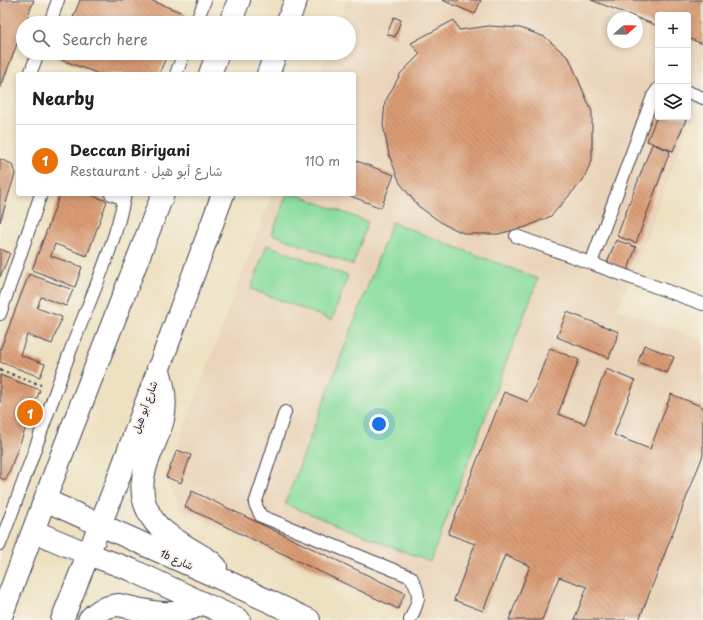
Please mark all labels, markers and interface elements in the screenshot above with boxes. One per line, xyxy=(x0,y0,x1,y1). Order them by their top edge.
north arrow xyxy=(607,12,643,48)
map controls xyxy=(655,12,691,120)
button: + xyxy=(655,12,691,48)
search box xyxy=(16,16,356,60)
icon: search xyxy=(30,27,52,49)
text: Search here xyxy=(62,27,148,50)
button: − xyxy=(655,48,691,84)
button: layers xyxy=(655,84,691,120)
text: Nearby xyxy=(32,85,94,111)
text: Deccan Biriyani xyxy=(70,138,190,161)
text: 1 xyxy=(42,151,48,170)
text: 110 m xyxy=(305,151,340,170)
text: Restaurant · شارع أبو هيل xyxy=(70,161,223,180)
street label: شارع أبو هيل xyxy=(128,379,161,436)
pin: 1 xyxy=(17,398,43,428)
your location xyxy=(369,414,389,434)
street label: 1b شارع xyxy=(158,545,196,574)

